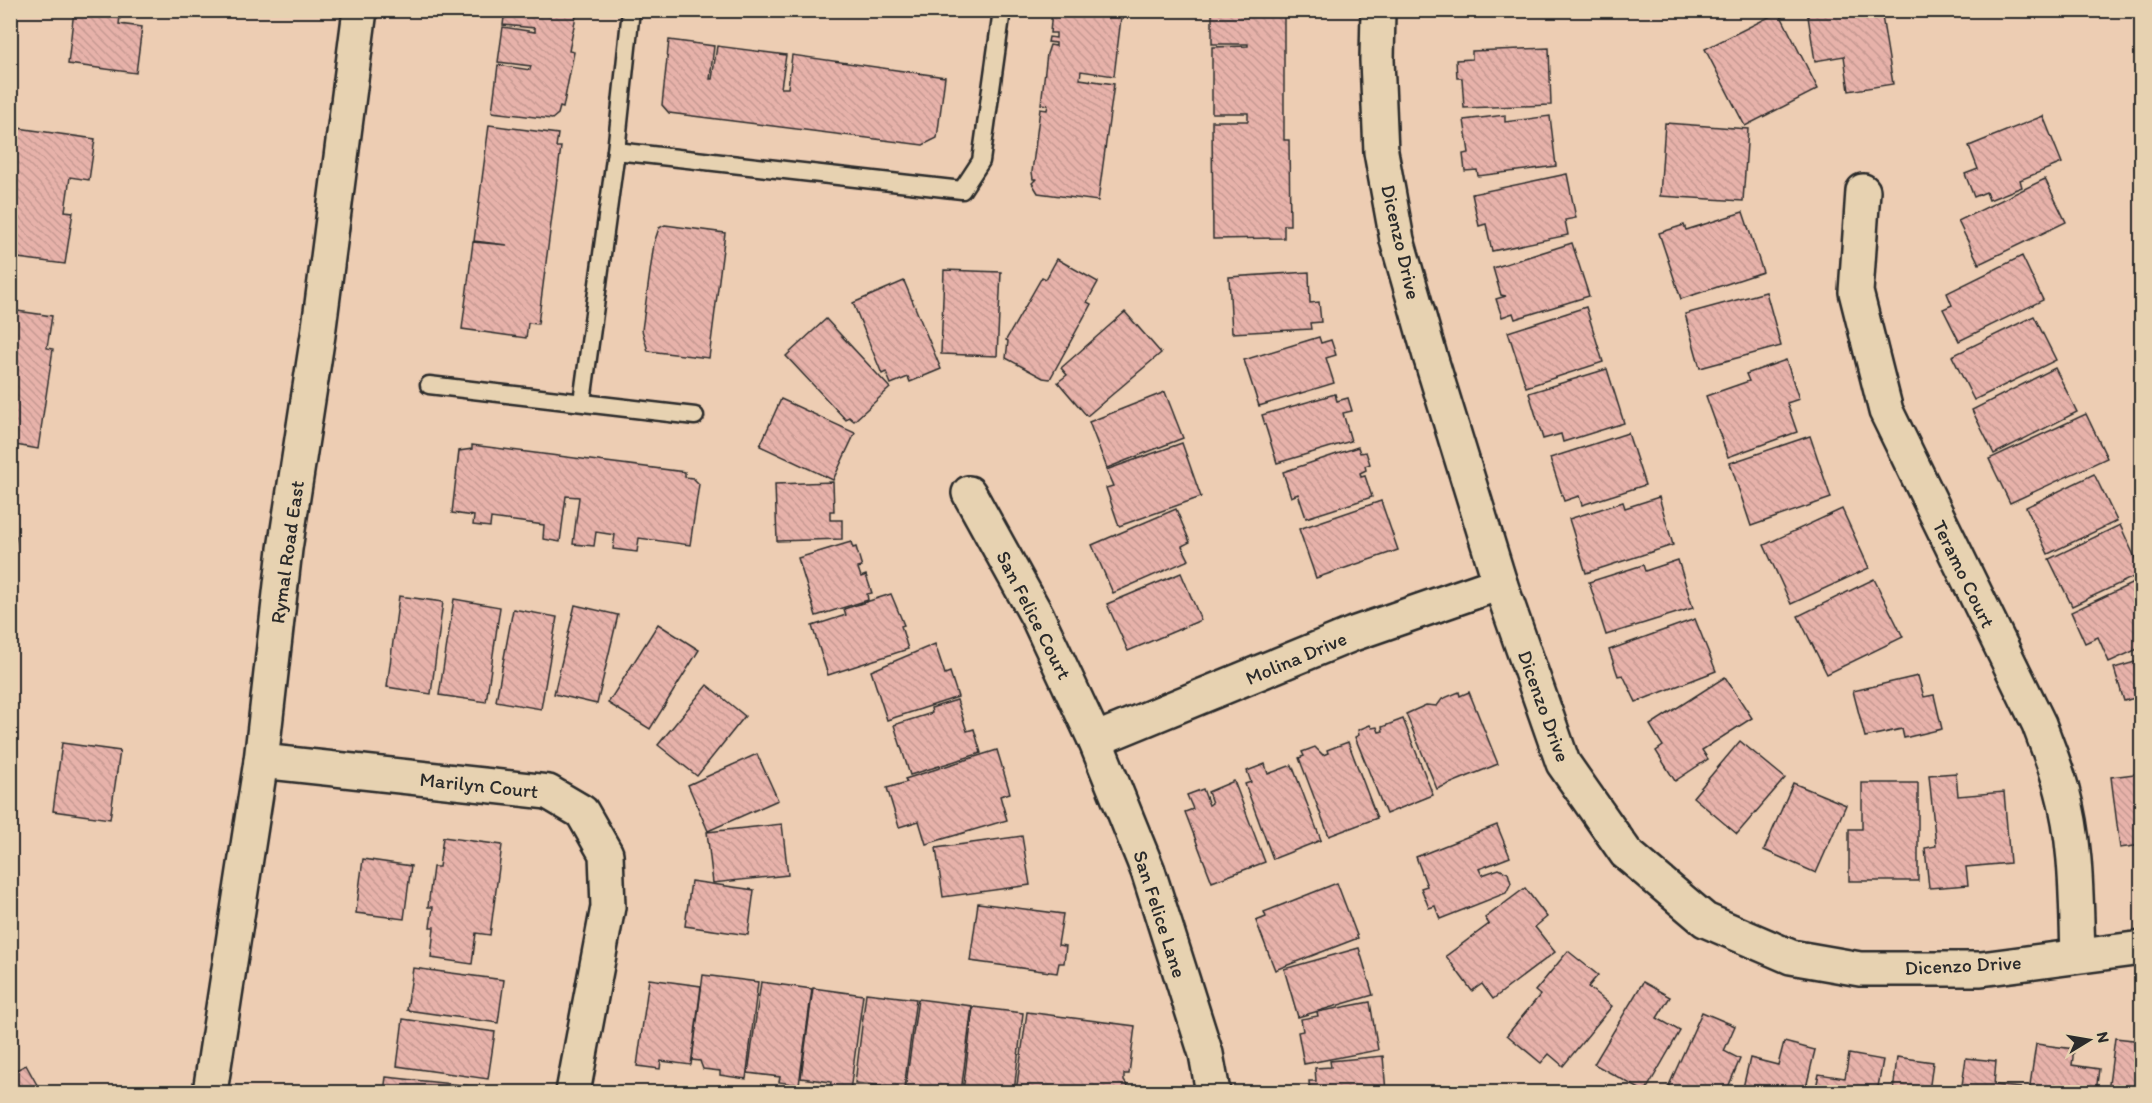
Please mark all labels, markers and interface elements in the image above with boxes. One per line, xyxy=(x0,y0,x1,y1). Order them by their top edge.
street label: Dicenzo Drive xyxy=(1376,182,1426,302)
street label: Rymal Road East xyxy=(265,479,309,625)
street label: Teramo Court xyxy=(1928,516,2000,632)
street label: San Felice Court xyxy=(991,547,1077,684)
street label: Molina Drive xyxy=(1242,626,1350,690)
street label: Dicenzo Drive xyxy=(1513,647,1575,765)
street label: Marilyn Court xyxy=(418,767,540,803)
street label: San Felice Lane xyxy=(1128,847,1192,981)
street label: Dicenzo Drive xyxy=(1904,950,2022,980)
north arrow xyxy=(2059,1010,2119,1070)
text: N xyxy=(2093,1030,2114,1044)

